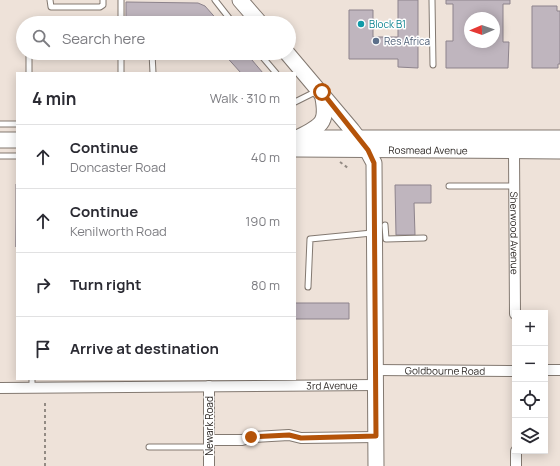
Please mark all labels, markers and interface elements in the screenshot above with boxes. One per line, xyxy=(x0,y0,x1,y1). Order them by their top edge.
north arrow xyxy=(464,12,500,48)
search box xyxy=(16,16,296,60)
place label: Block B1 xyxy=(369,17,406,31)
marker: Block B1 xyxy=(356,19,366,29)
icon: search xyxy=(30,27,52,49)
text: Search here xyxy=(62,28,145,49)
place label: Res Africa xyxy=(384,34,430,48)
marker: Res Africa xyxy=(371,36,381,46)
route start xyxy=(313,83,331,101)
text: 4 min xyxy=(32,87,76,110)
text: Walk · 310 m xyxy=(210,89,280,107)
text: Continue xyxy=(70,137,138,158)
street label: Rosmead Avenue xyxy=(388,143,468,157)
icon: ahead xyxy=(32,146,54,168)
text: 40 m xyxy=(251,148,280,166)
text: Doncaster Road xyxy=(70,158,166,176)
street label: Sherwood Avenue xyxy=(507,191,522,275)
text: Continue xyxy=(70,201,138,222)
icon: ahead xyxy=(32,210,54,232)
text: 190 m xyxy=(245,212,280,230)
text: Kenilworth Road xyxy=(70,222,167,240)
icon: right xyxy=(32,274,54,296)
text: Turn right xyxy=(70,274,141,295)
text: 80 m xyxy=(251,276,280,294)
map controls xyxy=(512,310,548,454)
button: + xyxy=(512,310,548,346)
icon: arrive xyxy=(32,338,54,360)
text: Arrive at destination xyxy=(70,338,219,359)
button: − xyxy=(512,346,548,382)
street label: Goldbourne Road xyxy=(405,363,485,378)
street label: 3rd Avenue xyxy=(306,378,358,393)
button: locate xyxy=(512,382,548,418)
street label: Newark Road xyxy=(202,396,216,456)
button: layers xyxy=(512,418,548,454)
route end xyxy=(242,428,260,446)

